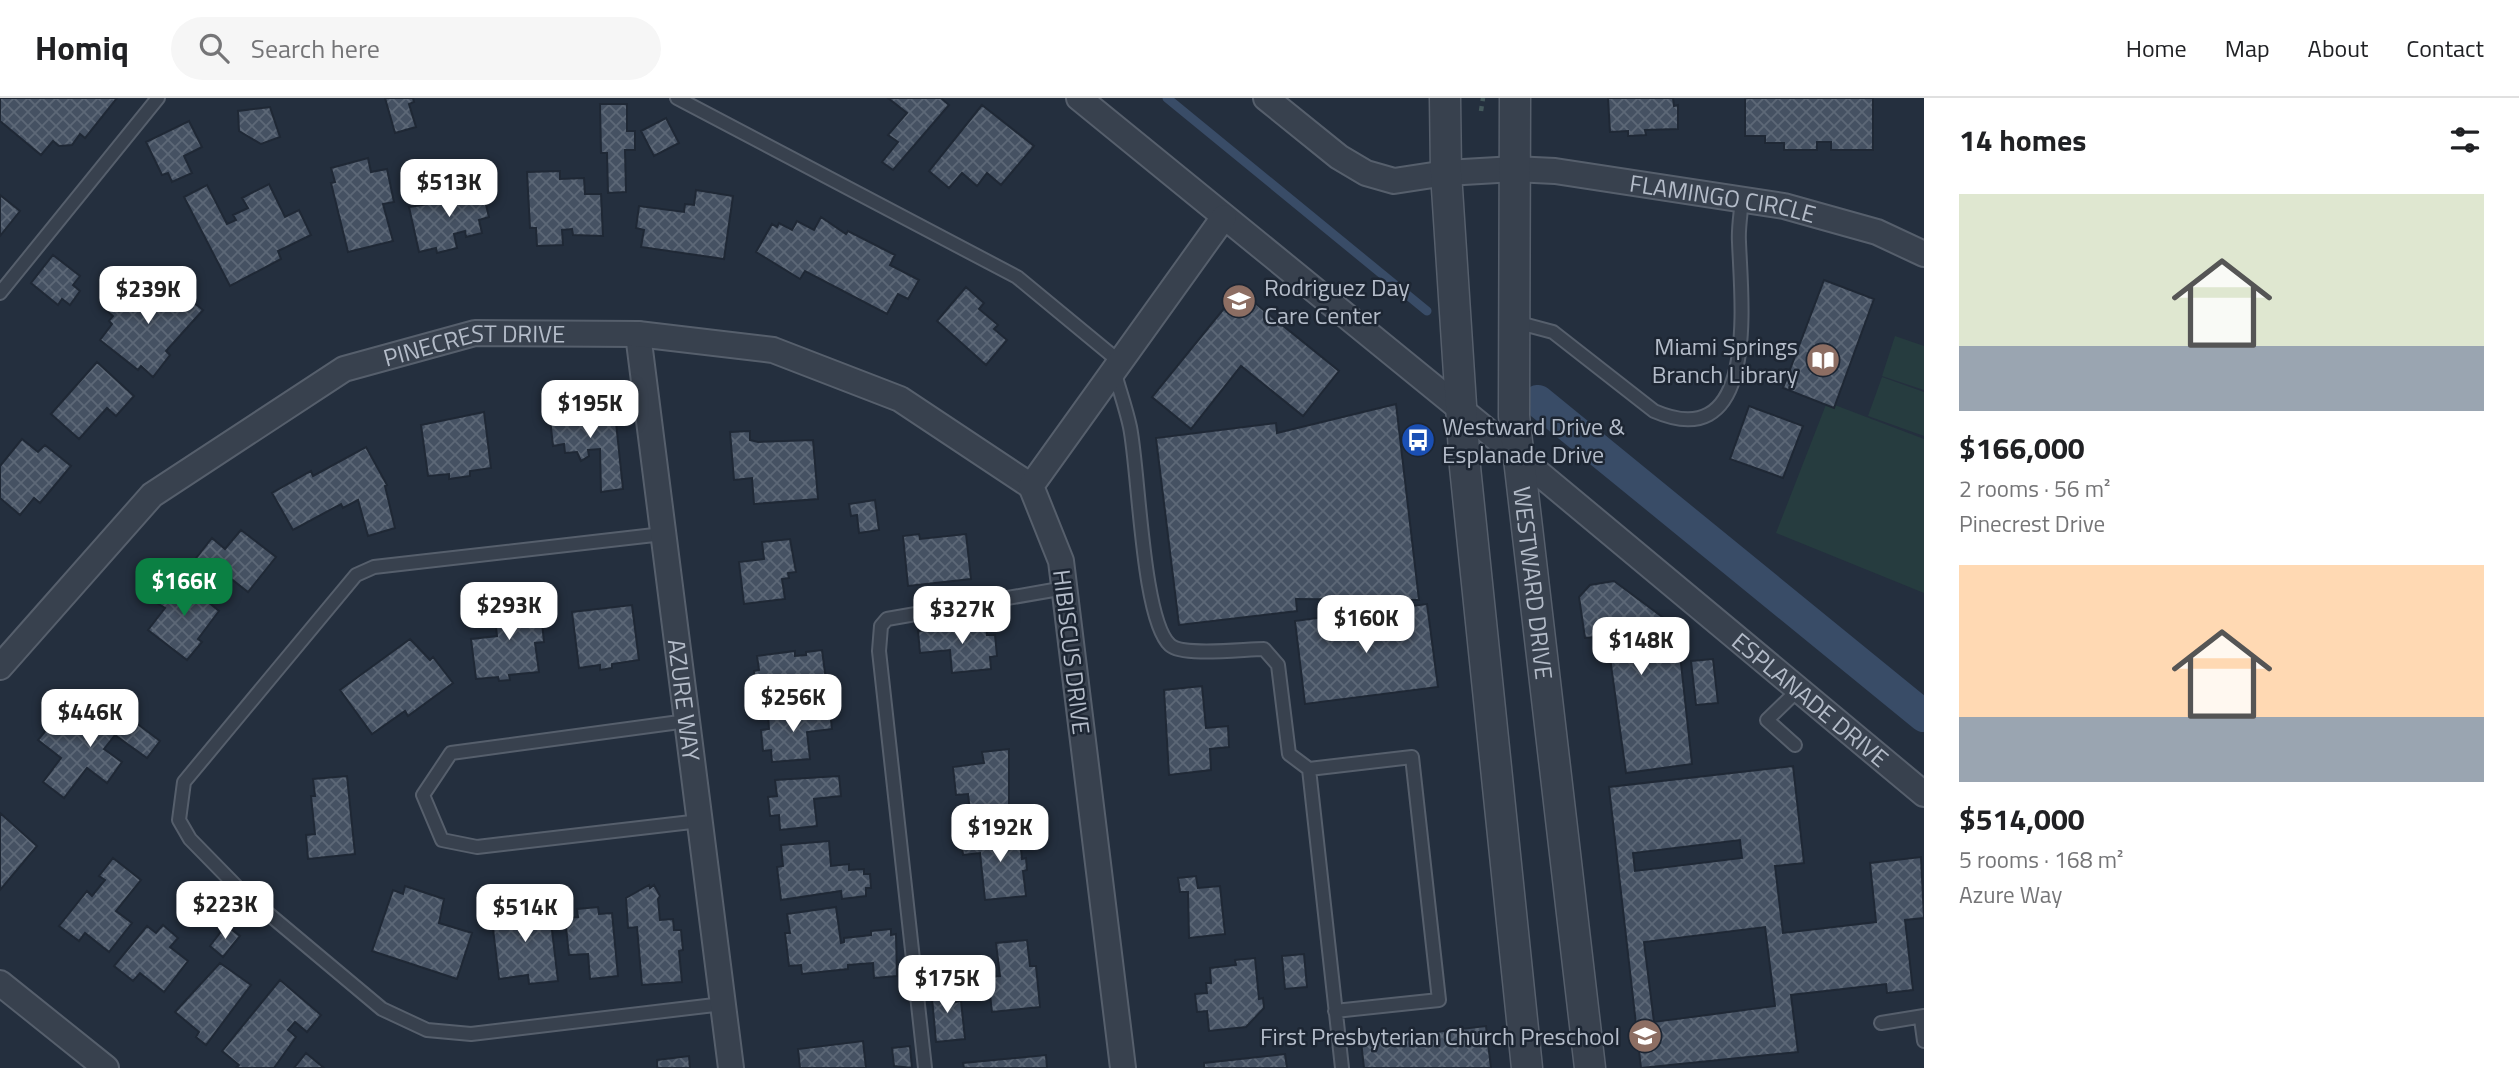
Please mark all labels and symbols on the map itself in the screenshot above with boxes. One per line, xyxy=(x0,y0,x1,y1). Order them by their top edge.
pin: $513K xyxy=(400,159,498,219)
street label: FLAMINGO CIRCLE xyxy=(1627,165,1820,232)
pin: $239K xyxy=(99,266,197,326)
place label: Rodriguez Day Care Center xyxy=(1264,269,1410,333)
school or university icon: Rodriguez Day Care Center xyxy=(1220,282,1258,320)
street label: PINECREST DRIVE xyxy=(379,315,566,375)
place label: Miami Springs Branch Library xyxy=(1652,328,1798,392)
library icon: Miami Springs Branch Library xyxy=(1804,341,1842,379)
pin: $195K xyxy=(541,380,639,440)
place label: Westward Drive & Esplanade Drive xyxy=(1442,408,1625,472)
bus stop icon: Westward Drive & Esplanade Drive xyxy=(1399,421,1437,459)
street label: WESTWARD DRIVE xyxy=(1504,484,1563,681)
pin: $166K xyxy=(135,559,233,618)
street label: HIBISCUS DRIVE xyxy=(1044,567,1100,737)
pin: $293K xyxy=(460,582,558,642)
pin: $327K xyxy=(913,587,1011,646)
pin: $160K xyxy=(1317,596,1415,655)
pin: $148K xyxy=(1592,618,1690,677)
street label: ESPLANADE DRIVE xyxy=(1724,623,1897,775)
street label: AZURE WAY xyxy=(659,637,710,763)
pin: $256K xyxy=(744,674,842,734)
pin: $446K xyxy=(41,690,139,749)
pin: $192K xyxy=(951,804,1049,864)
pin: $223K xyxy=(176,882,274,941)
pin: $514K xyxy=(476,884,574,944)
pin: $175K xyxy=(898,956,996,1015)
school or university icon: First Presbyterian Church Preschool xyxy=(1626,1017,1664,1055)
place label: First Presbyterian Church Preschool xyxy=(1260,1018,1620,1054)

